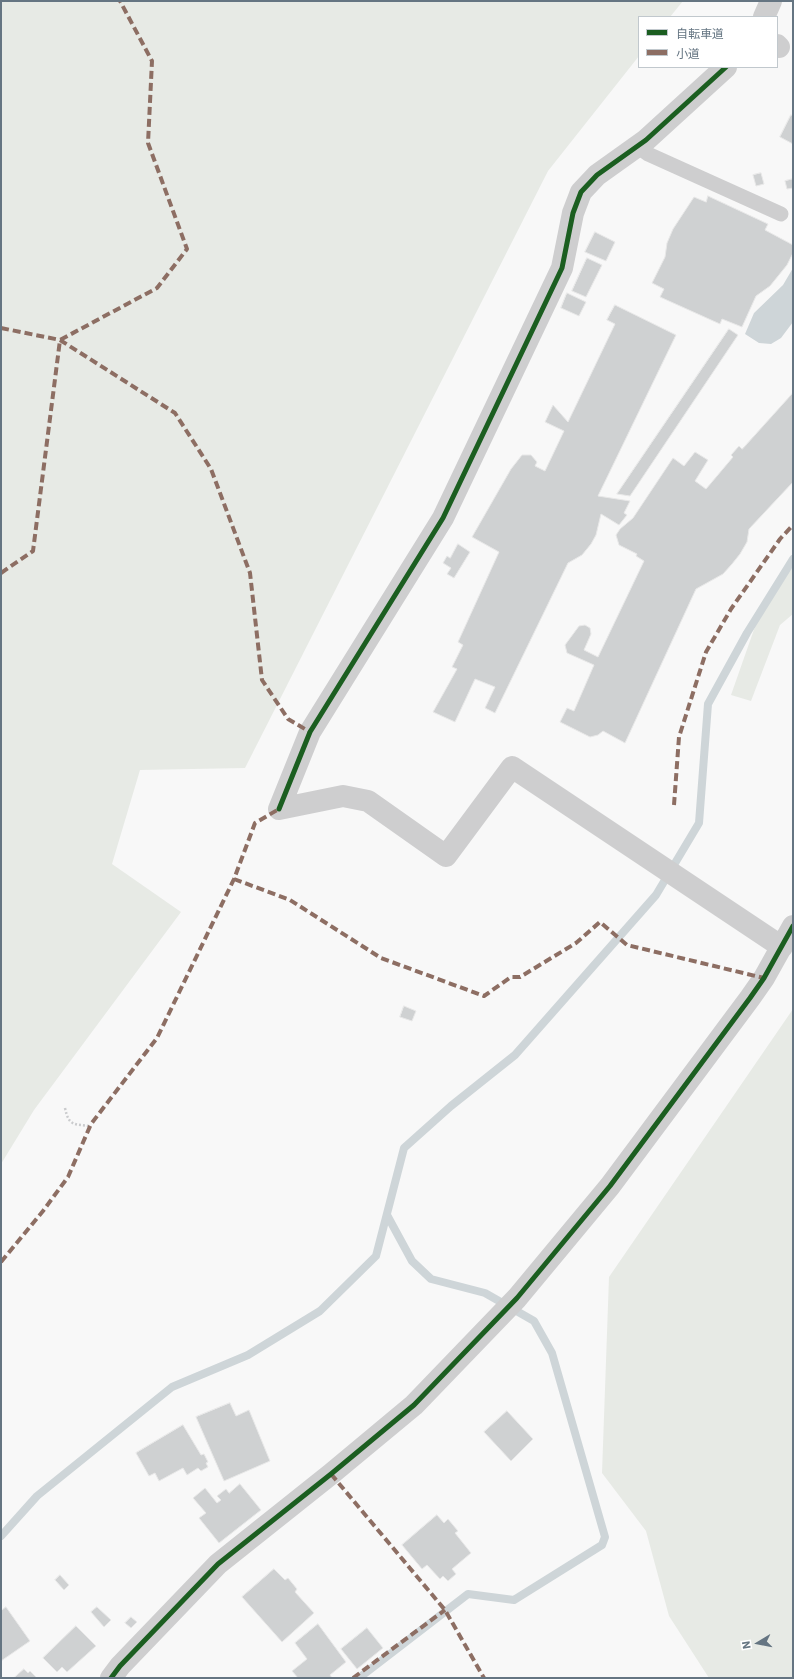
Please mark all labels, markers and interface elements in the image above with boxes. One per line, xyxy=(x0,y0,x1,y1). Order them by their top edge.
legend xyxy=(638,16,778,68)
text: 自転車道 xyxy=(676,26,724,41)
text: 小道 xyxy=(676,46,700,61)
north arrow xyxy=(738,1623,778,1663)
text: N xyxy=(739,1640,754,1650)

